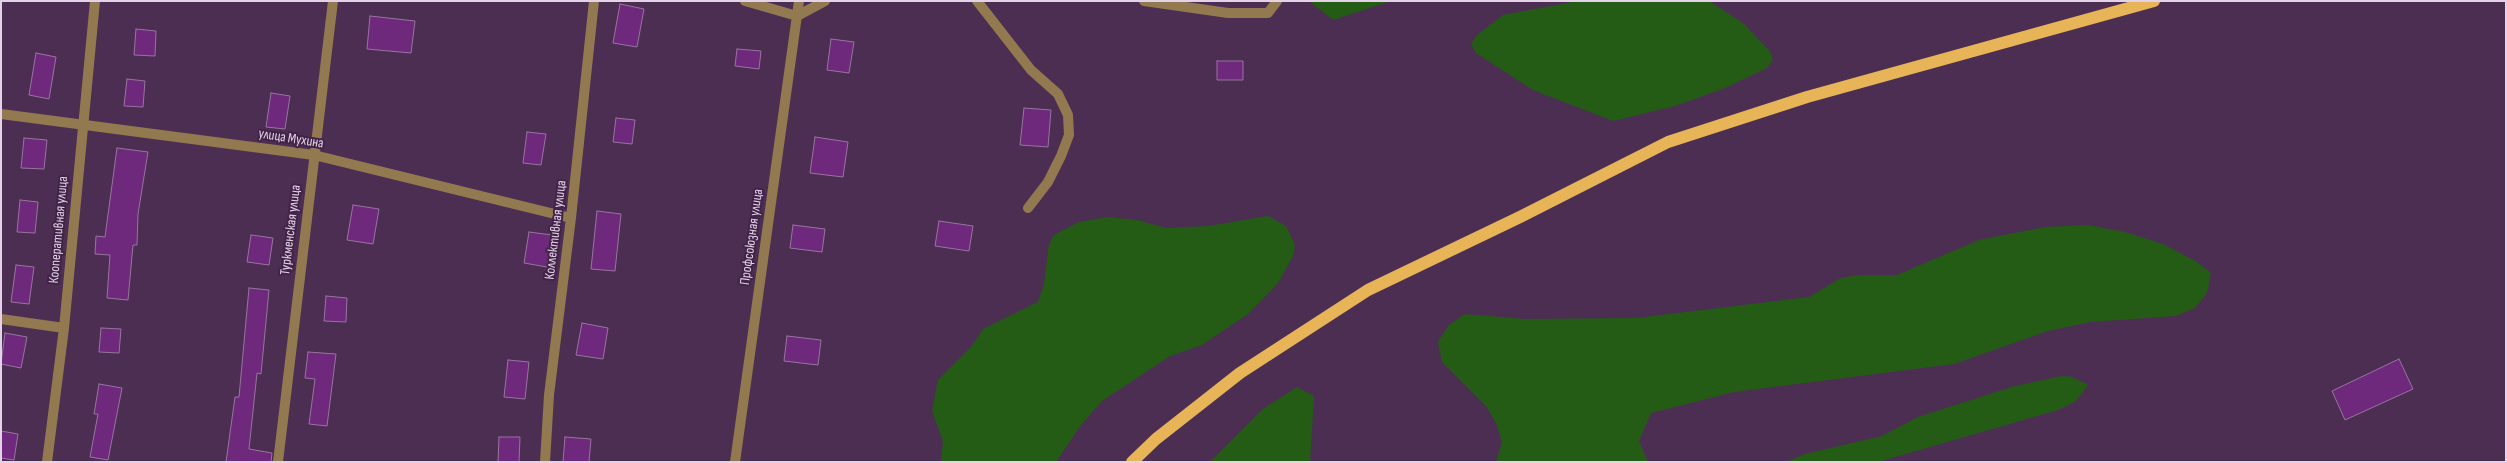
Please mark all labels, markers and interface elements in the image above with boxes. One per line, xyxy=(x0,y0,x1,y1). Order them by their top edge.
street label: улица Мухина xyxy=(257,126,325,152)
street label: Кооперативная улица xyxy=(46,176,72,284)
street label: Коллективная улица xyxy=(542,179,570,281)
street label: Туркменская улица xyxy=(277,184,305,276)
street label: Профсоюзная улица xyxy=(737,188,767,286)

